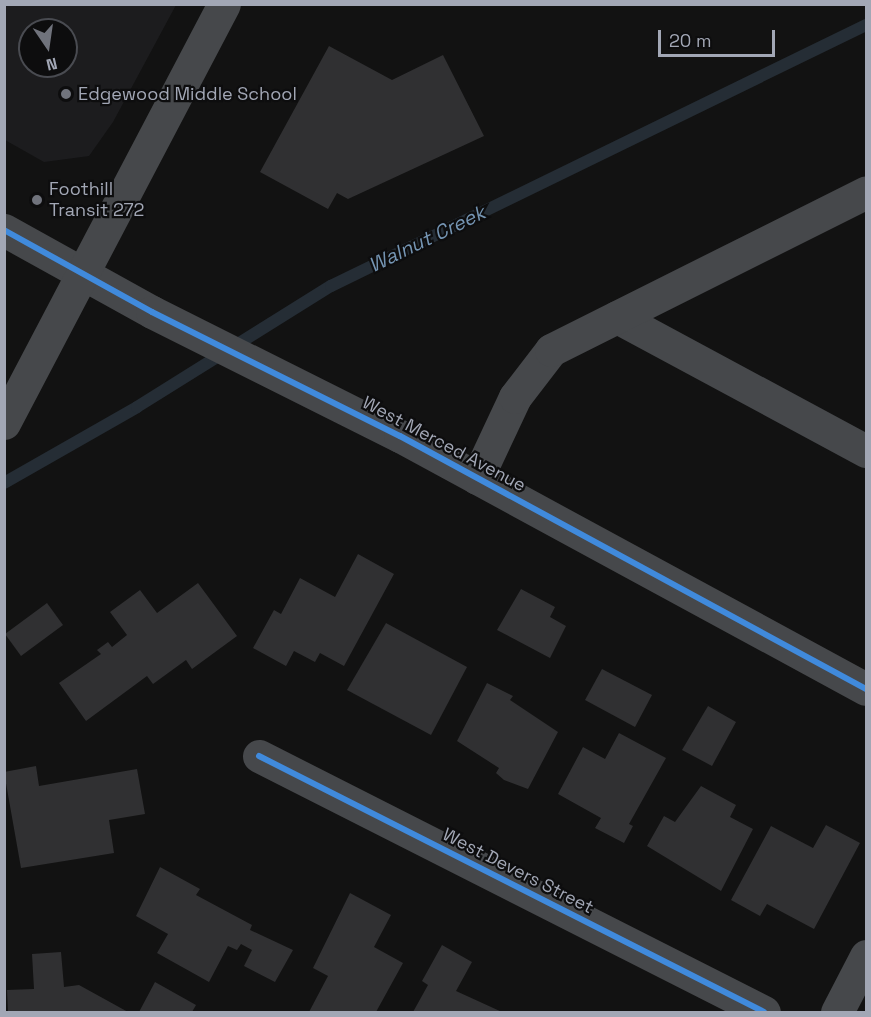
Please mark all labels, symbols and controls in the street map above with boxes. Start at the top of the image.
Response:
north arrow [18,18,78,78]
scale bar [661,18,778,56]
text: 20 m [669,29,712,52]
text: N [44,53,59,76]
place label: Edgewood Middle School [78,83,297,105]
marker: Edgewood Middle School [59,87,73,101]
place label: Foothill Transit 272 [49,179,144,222]
marker: Foothill Transit 272 [30,193,44,207]
water label: Walnut Creek [365,200,489,278]
street label: West Merced Avenue [358,392,530,496]
street label: West Devers Street [439,824,597,918]

